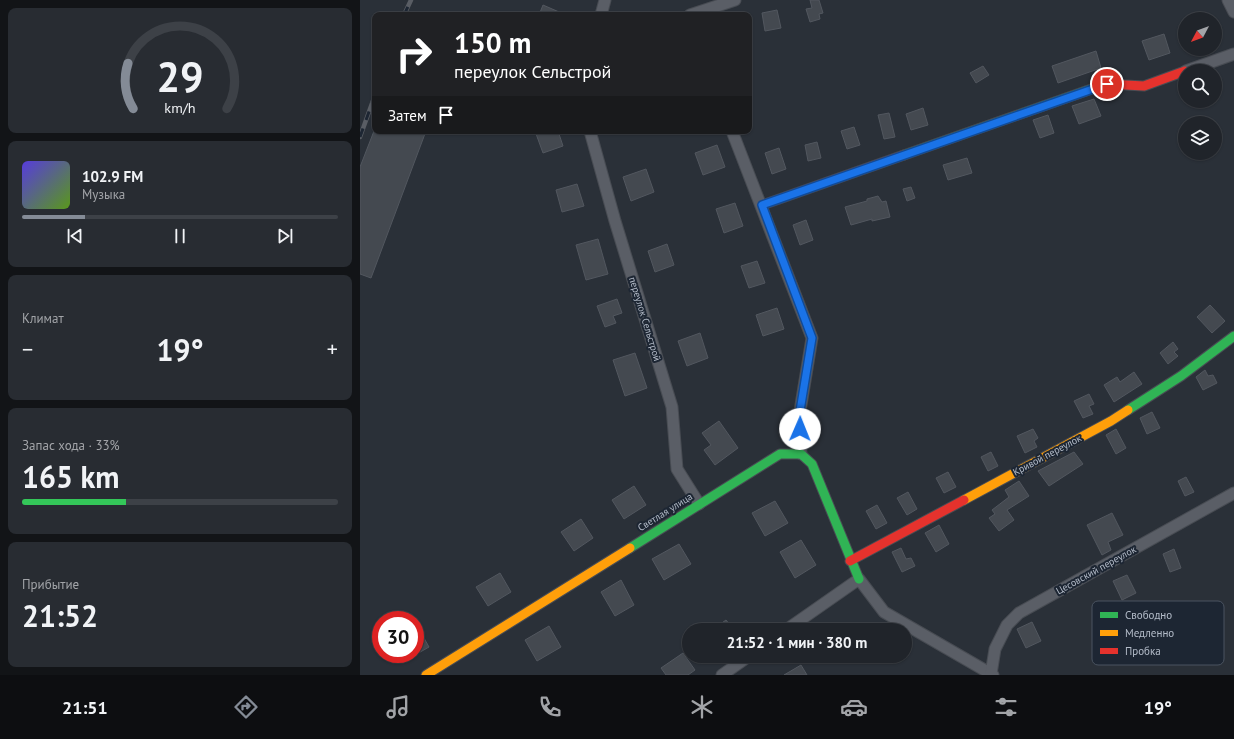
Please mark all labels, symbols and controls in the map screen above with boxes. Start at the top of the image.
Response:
north arrow [1178,12,1222,56]
map controls [1178,12,1222,160]
text: 150 m [454,24,531,61]
icon: right [388,28,440,80]
text: 29 [156,50,204,103]
text: переулок Сельстрой [454,60,611,83]
button: search [1178,64,1222,108]
pin [1090,67,1124,101]
icon: arrive [1096,73,1118,95]
text: km/h [164,97,196,116]
icon: arrive [435,104,457,126]
text: Затем [388,106,427,125]
button: layers [1178,116,1222,160]
text: 102.9 FM [82,167,143,186]
text: Музыка [82,186,125,203]
icon: previous [64,225,86,247]
icon: pause [169,225,191,247]
icon: next [274,225,296,247]
street label: переулок Сельстрой [626,275,664,363]
text: Климат [22,310,64,327]
text: 19° [156,330,204,369]
text: − [22,335,33,363]
text: + [327,335,338,363]
position arrow [779,408,821,450]
street label: Кривой переулок [1010,431,1084,479]
text: Запас хода · 33% [22,437,120,454]
text: 165 km [22,457,120,496]
street label: Светлая улица [635,490,695,534]
street label: Цесовский переулок [1054,542,1139,597]
text: Прибытие [22,576,79,593]
text: 21:52 [22,596,98,635]
legend [1092,601,1224,665]
text: Свободно [1125,608,1172,622]
speed limit sign: 30 [372,611,424,663]
text: Медленно [1125,626,1174,640]
text: 21:52 · 1 мин · 380 m [727,633,867,652]
text: Пробка [1125,644,1161,658]
icon: directions [232,693,260,721]
icon: music [384,693,412,721]
icon: phone [536,693,564,721]
icon: climate [688,693,716,721]
icon: car [840,693,868,721]
icon: filters [992,693,1020,721]
text: 21:51 [62,696,108,719]
text: 19° [1144,696,1172,719]

